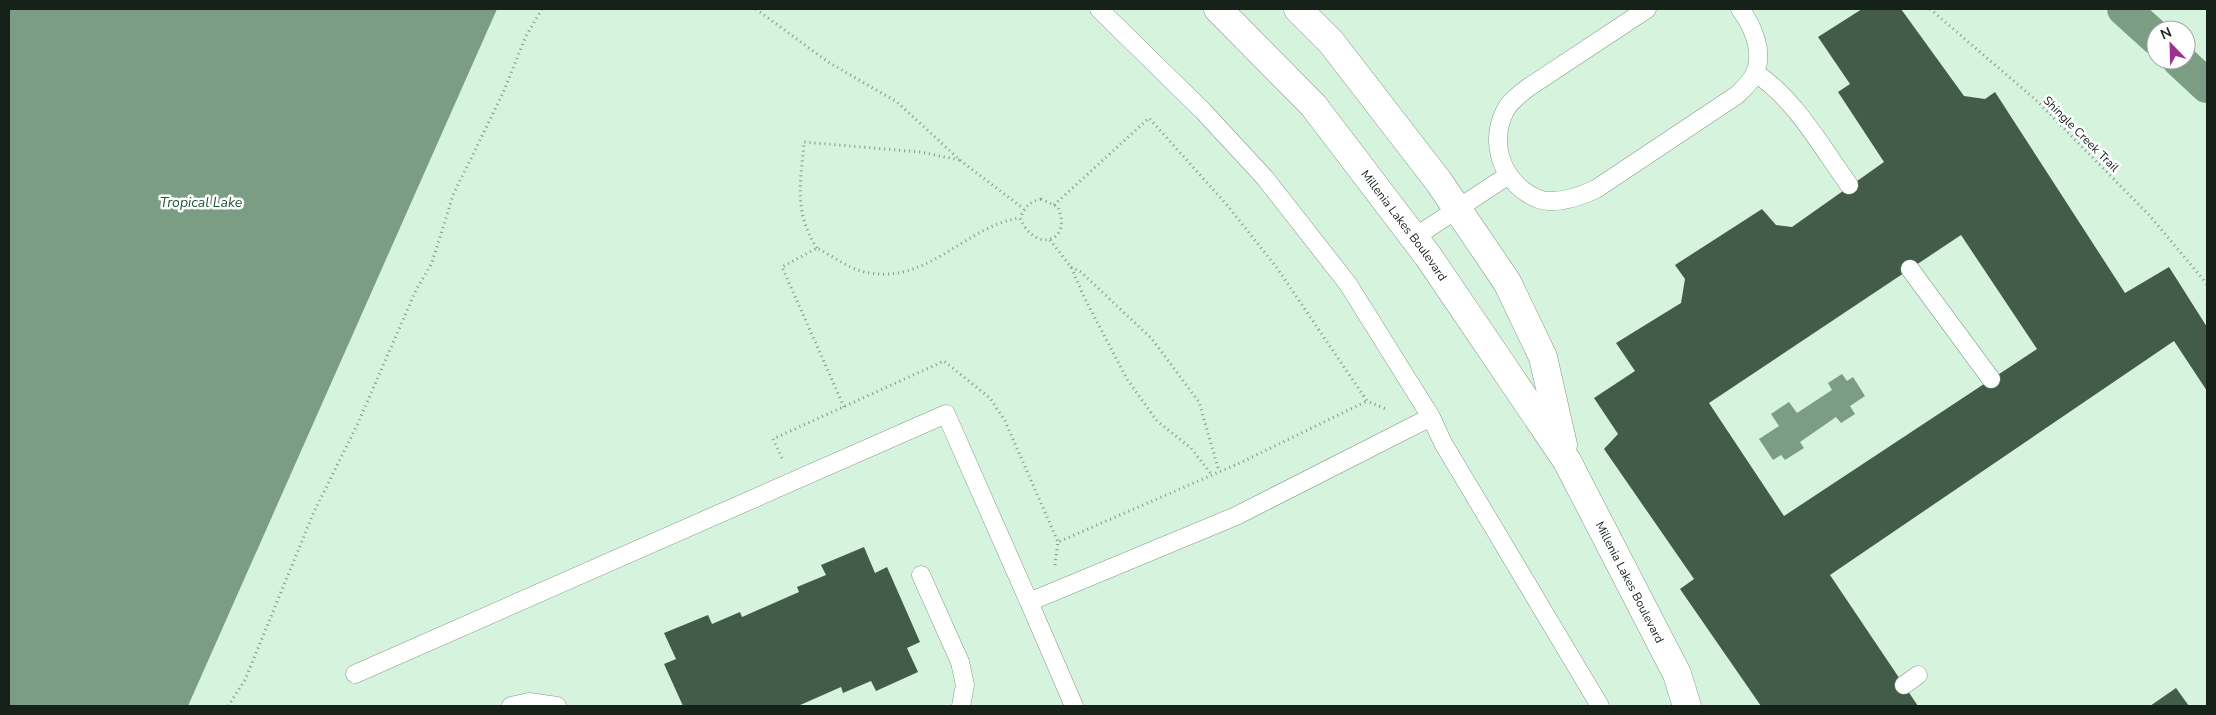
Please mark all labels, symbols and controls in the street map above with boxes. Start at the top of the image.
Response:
north arrow [2146,20,2196,70]
text: N [2158,23,2175,44]
street label: Shingle Creek Trail [2040,93,2123,176]
street label: Millenia Lakes Boulevard [1357,167,1451,284]
water label: Tropical Lake [160,193,243,212]
street label: Millenia Lakes Boulevard [1592,519,1668,646]

